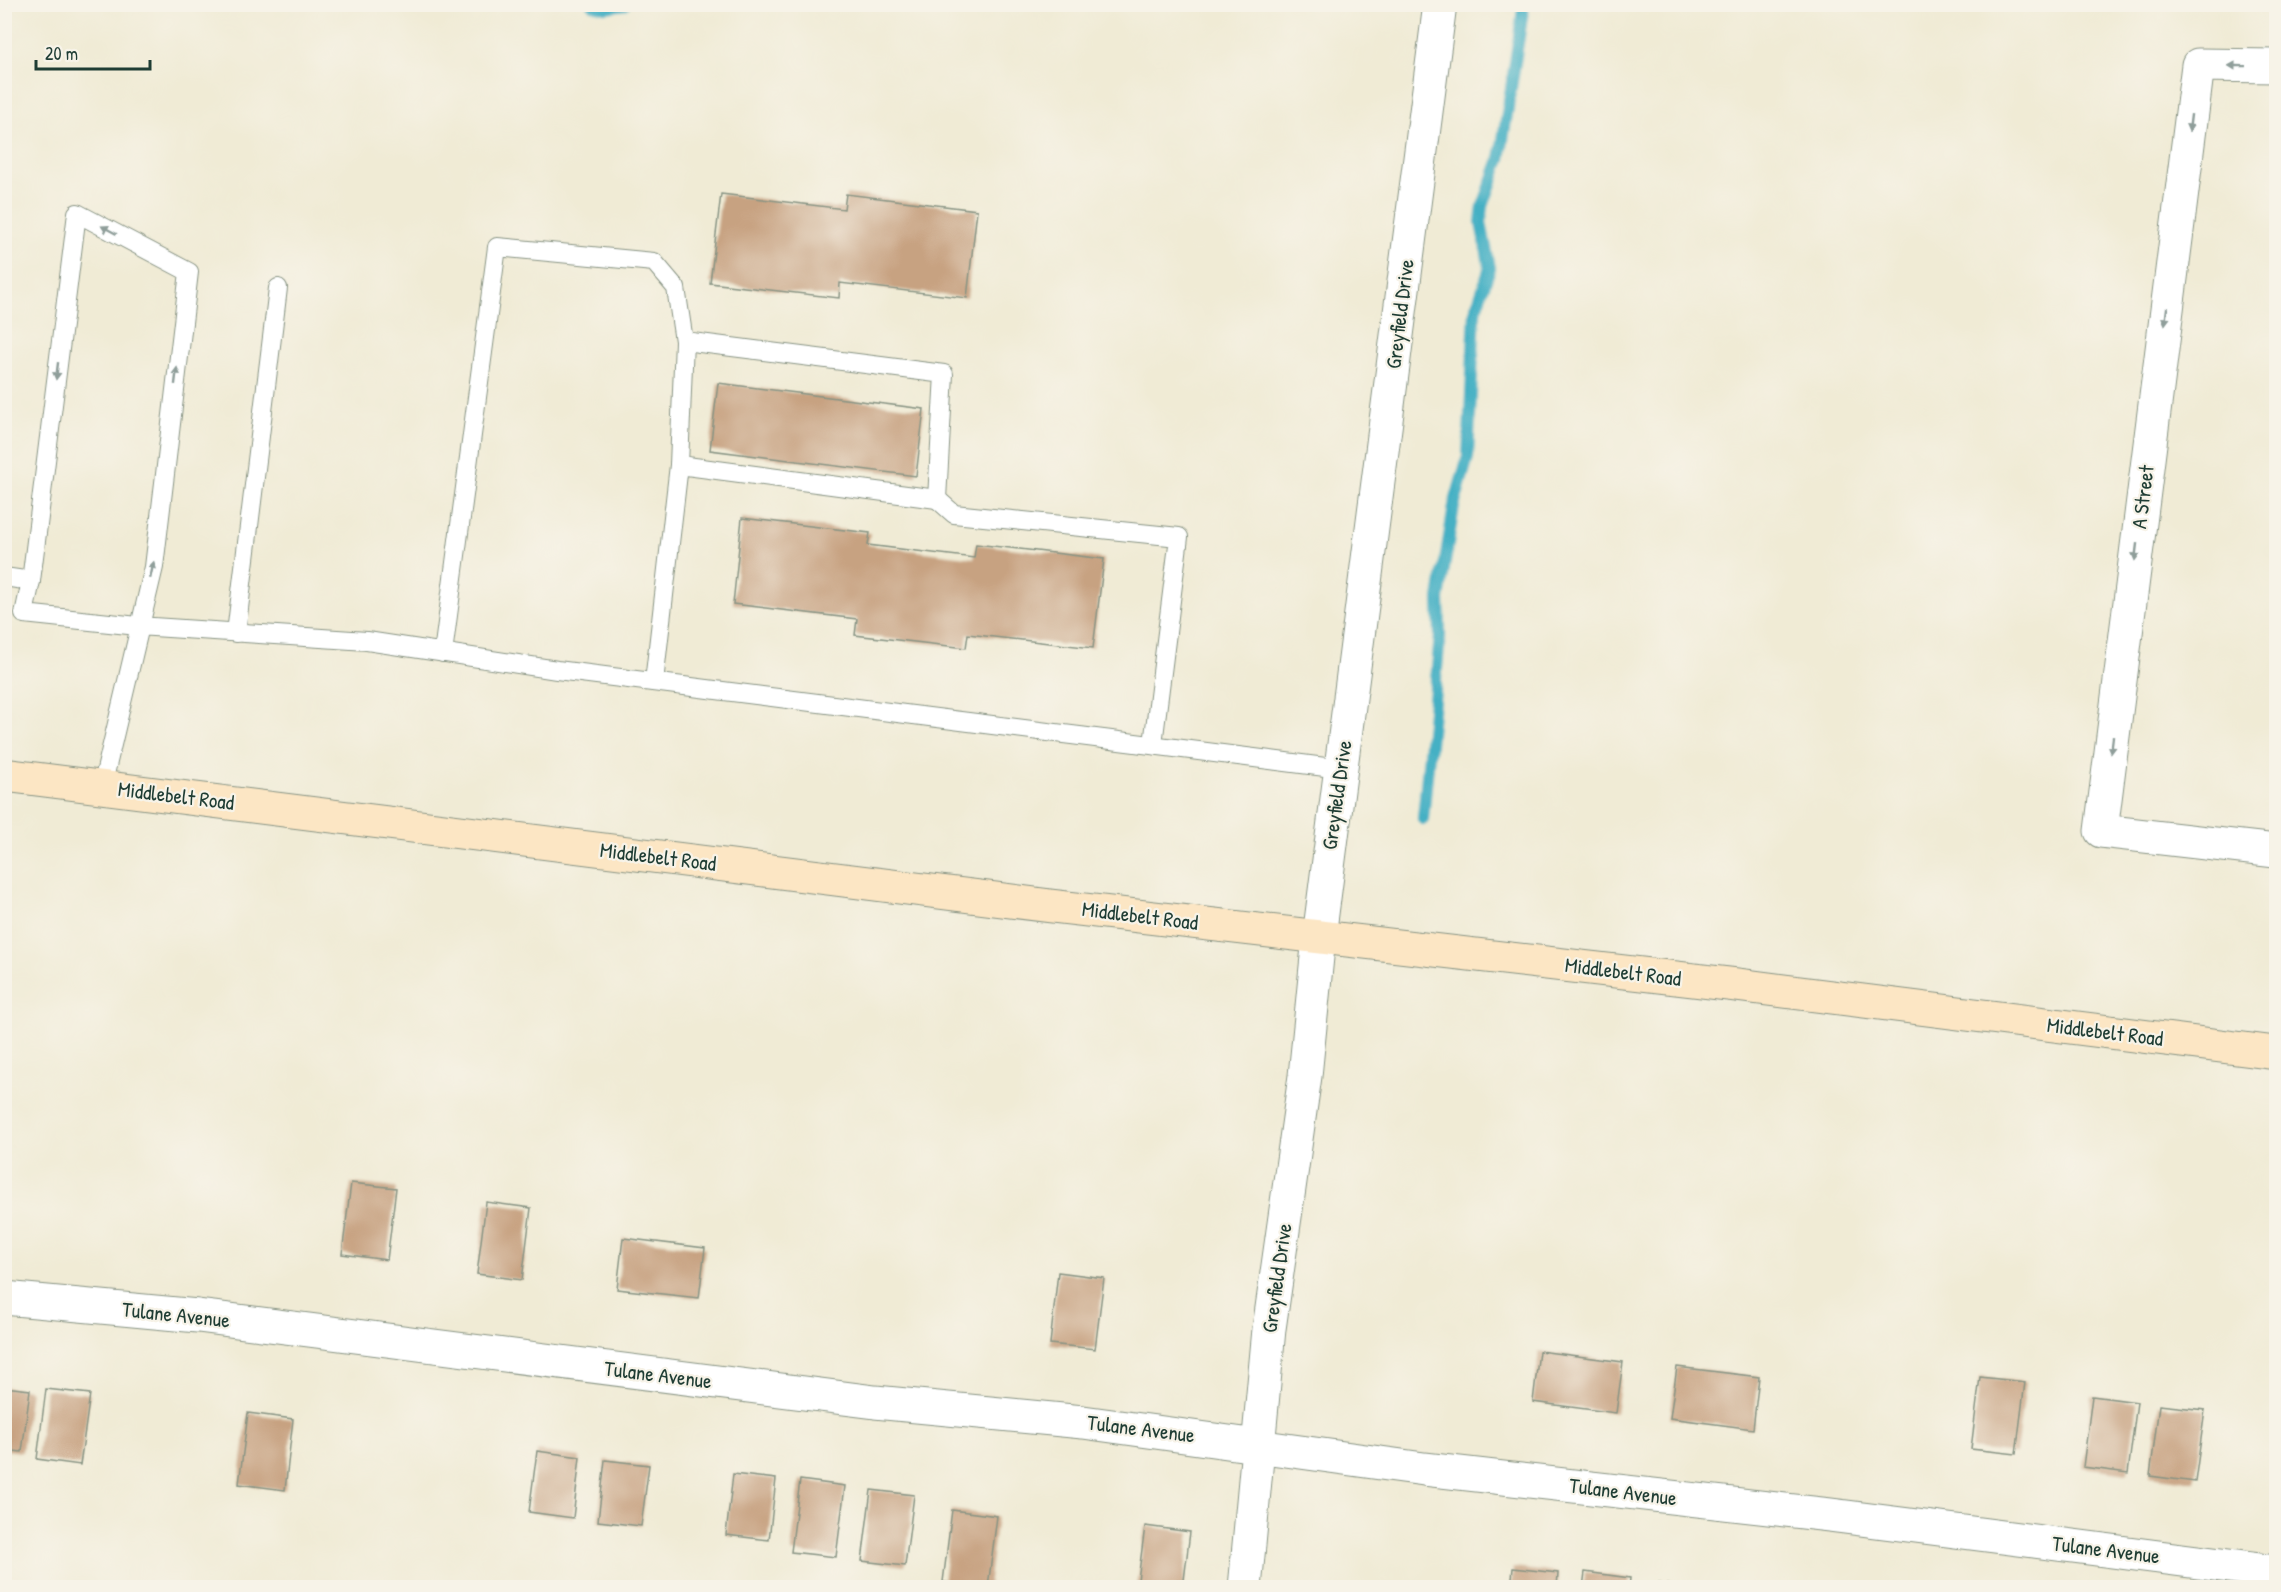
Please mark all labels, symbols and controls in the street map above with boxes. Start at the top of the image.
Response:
scale bar [36,33,150,71]
text: 20 m [45,41,78,66]
one-way arrow [2228,61,2247,70]
one-way arrow [2186,113,2195,132]
one-way arrow [100,225,117,235]
street label: Greyfield Drive [1378,257,1421,370]
one-way arrow [2161,307,2171,326]
one-way arrow [52,362,62,381]
one-way arrow [172,367,181,386]
street label: A Street [2124,463,2161,530]
one-way arrow [2132,542,2141,561]
one-way arrow [148,561,158,579]
one-way arrow [2107,736,2117,755]
street label: Greyfield Drive [1314,738,1359,852]
street label: Middlebelt Road [116,774,236,817]
street label: Middlebelt Road [598,835,718,878]
street label: Middlebelt Road [1080,894,1200,937]
street label: Middlebelt Road [1563,950,1683,993]
street label: Middlebelt Road [2045,1010,2165,1053]
street label: Greyfield Drive [1254,1221,1299,1335]
street label: Tulane Avenue [121,1294,231,1335]
street label: Tulane Avenue [603,1354,713,1395]
street label: Tulane Avenue [1086,1408,1196,1449]
street label: Tulane Avenue [1568,1471,1678,1512]
street label: Tulane Avenue [2051,1529,2161,1570]

